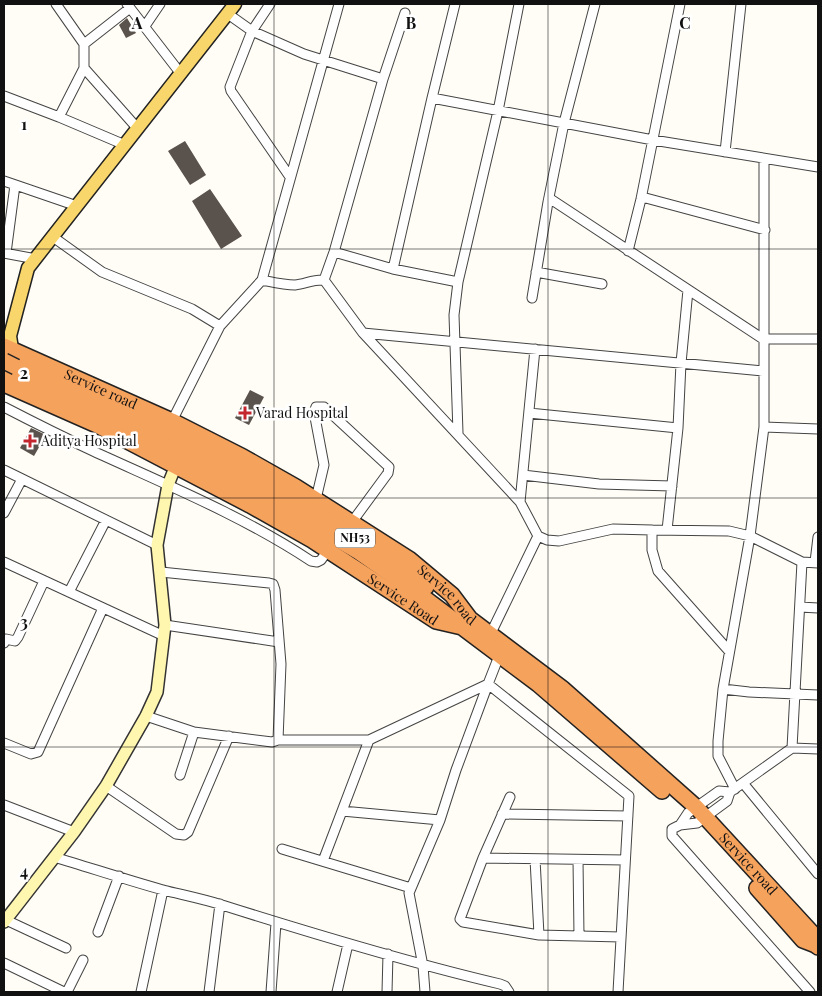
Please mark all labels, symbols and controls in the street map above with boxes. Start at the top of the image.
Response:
text: A [131,12,143,33]
text: B [406,12,417,33]
text: C [679,12,691,33]
text: 1 [21,113,27,134]
text: 2 [20,362,28,383]
street label: Service road [61,364,140,413]
place label: Varad Hospital [255,403,348,422]
marker: Varad Hospital [238,406,252,420]
place label: Aditya Hospital [40,431,137,450]
marker: Aditya Hospital [23,434,37,448]
road number: NH53 [335,528,375,548]
street label: Service road [414,560,480,629]
street label: Service Road [364,569,442,629]
text: 3 [20,611,28,632]
street label: Service road [715,828,782,899]
text: 4 [20,860,28,881]

